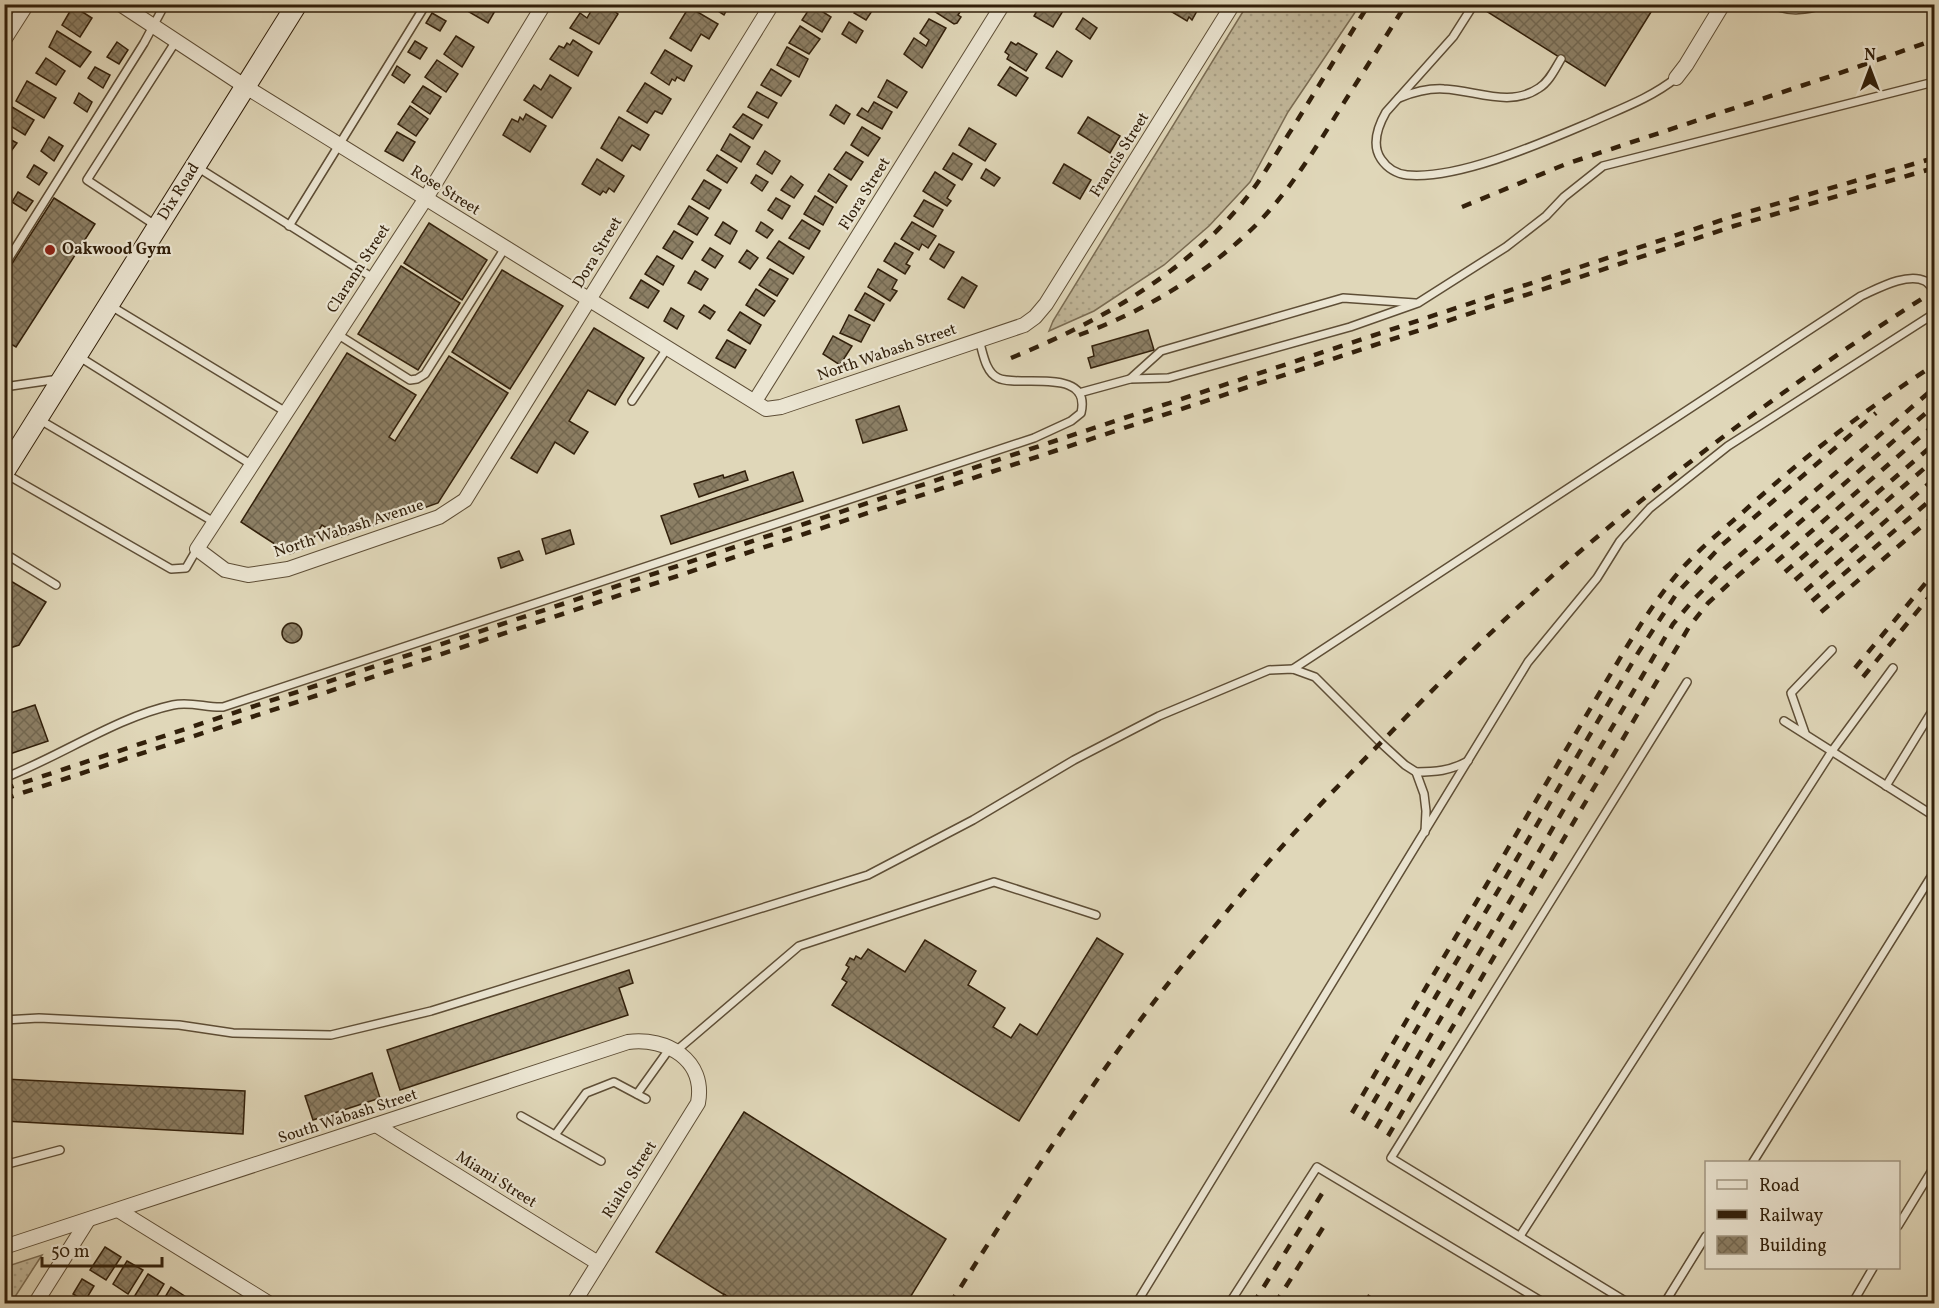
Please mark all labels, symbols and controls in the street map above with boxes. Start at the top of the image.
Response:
north arrow [1840,39,1900,99]
text: N [1864,45,1876,67]
street label: Francis Street [1085,108,1155,202]
street label: Flora Street [834,153,896,235]
street label: Dix Road [153,159,205,225]
street label: Rose Street [406,161,485,221]
street label: Dora Street [568,213,628,293]
street label: Clarann Street [322,220,396,318]
place label: Oakwood Gym [62,239,172,261]
marker: Oakwood Gym [43,243,57,257]
street label: North Wabash Street [814,319,960,387]
street label: North Wabash Avenue [271,494,427,564]
street label: South Wabash Street [275,1084,421,1150]
street label: Rialto Street [597,1137,663,1223]
street label: Miami Street [451,1146,541,1214]
legend [1705,1161,1900,1269]
text: Road [1759,1174,1800,1199]
text: Railway [1759,1204,1823,1229]
scale bar [42,1230,162,1268]
text: Building [1759,1234,1827,1259]
text: 50 m [51,1240,90,1265]

